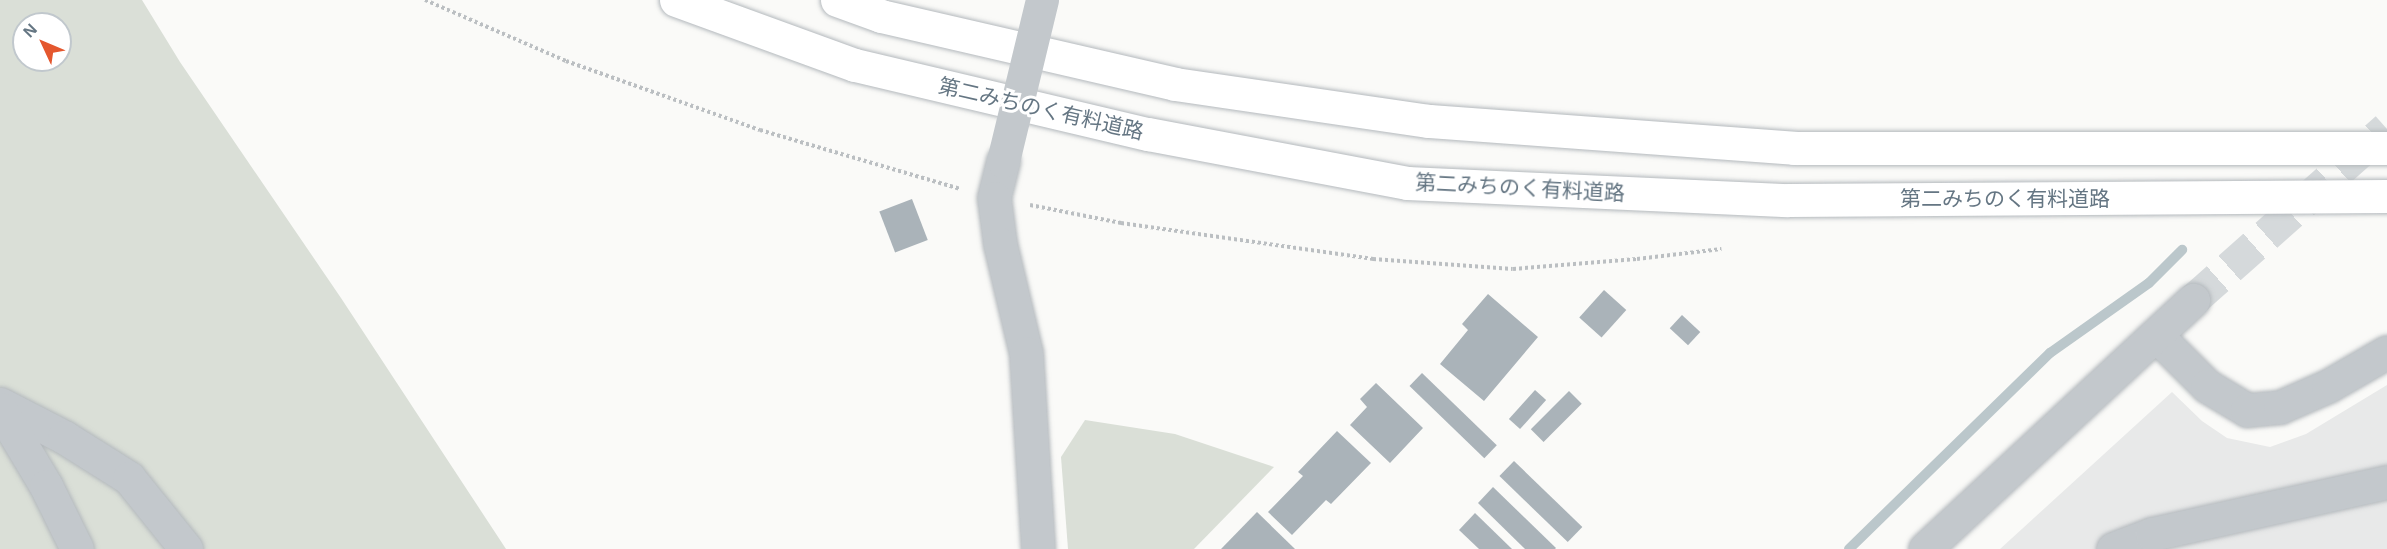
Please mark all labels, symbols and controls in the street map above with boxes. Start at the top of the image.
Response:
north arrow [12,12,72,72]
text: N [20,20,40,41]
street label: 第二みちのく有料道路 [936,73,1146,145]
street label: 第二みちのく有料道路 [1414,170,1626,206]
street label: 第二みちのく有料道路 [1900,186,2110,212]

